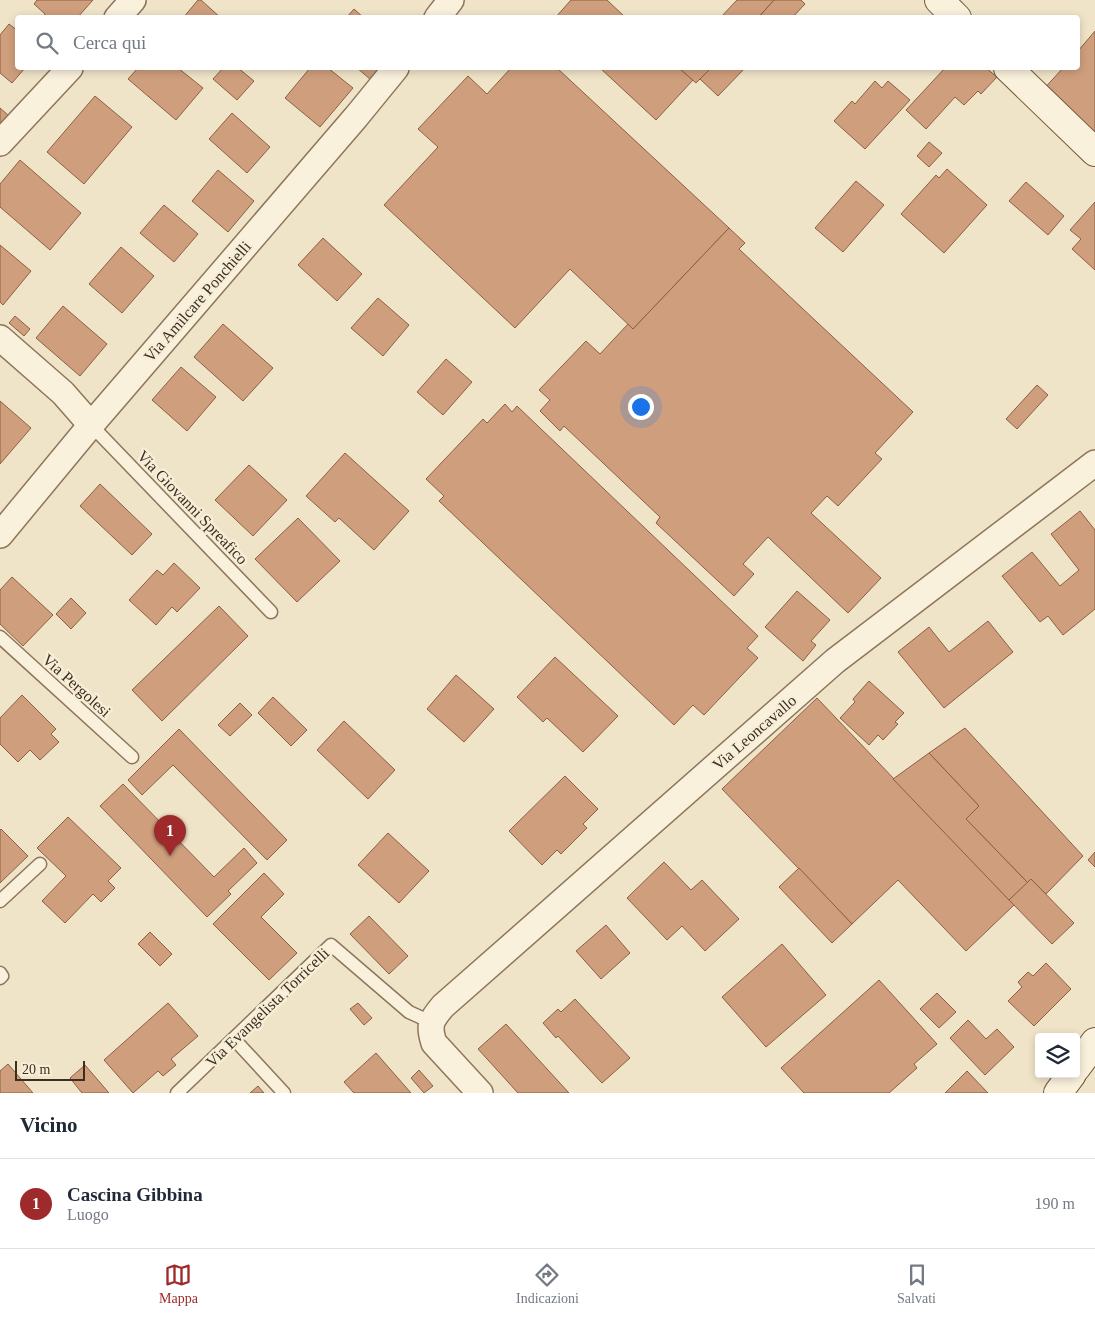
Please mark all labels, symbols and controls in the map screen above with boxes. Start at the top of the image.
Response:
search box [15,15,1080,70]
icon: search [33,29,61,57]
text: Cerca qui [73,32,146,53]
street label: Via Amilcare Ponchielli [141,237,255,365]
your location [628,394,654,420]
street label: Via Giovanni Spreafico [133,447,251,568]
street label: Via Pergolesi [39,650,114,721]
street label: Via Leoncavallo [709,691,800,773]
pin: 1 [154,815,186,856]
street label: Via Evangelista Torricelli [203,944,333,1071]
map controls [1035,1033,1080,1078]
button: layers [1035,1033,1080,1078]
scale bar [15,1058,85,1081]
text: 20 m [22,1062,50,1077]
text: Vicino [20,1113,78,1137]
text: Cascina Gibbina [67,1184,203,1205]
text: 1 [32,1195,40,1212]
text: 190 m [1035,1195,1075,1212]
text: Luogo [67,1206,109,1223]
tab: Mappa [159,1261,198,1307]
tab: Indicazioni [516,1261,579,1307]
tab: Salvati [897,1261,936,1307]

